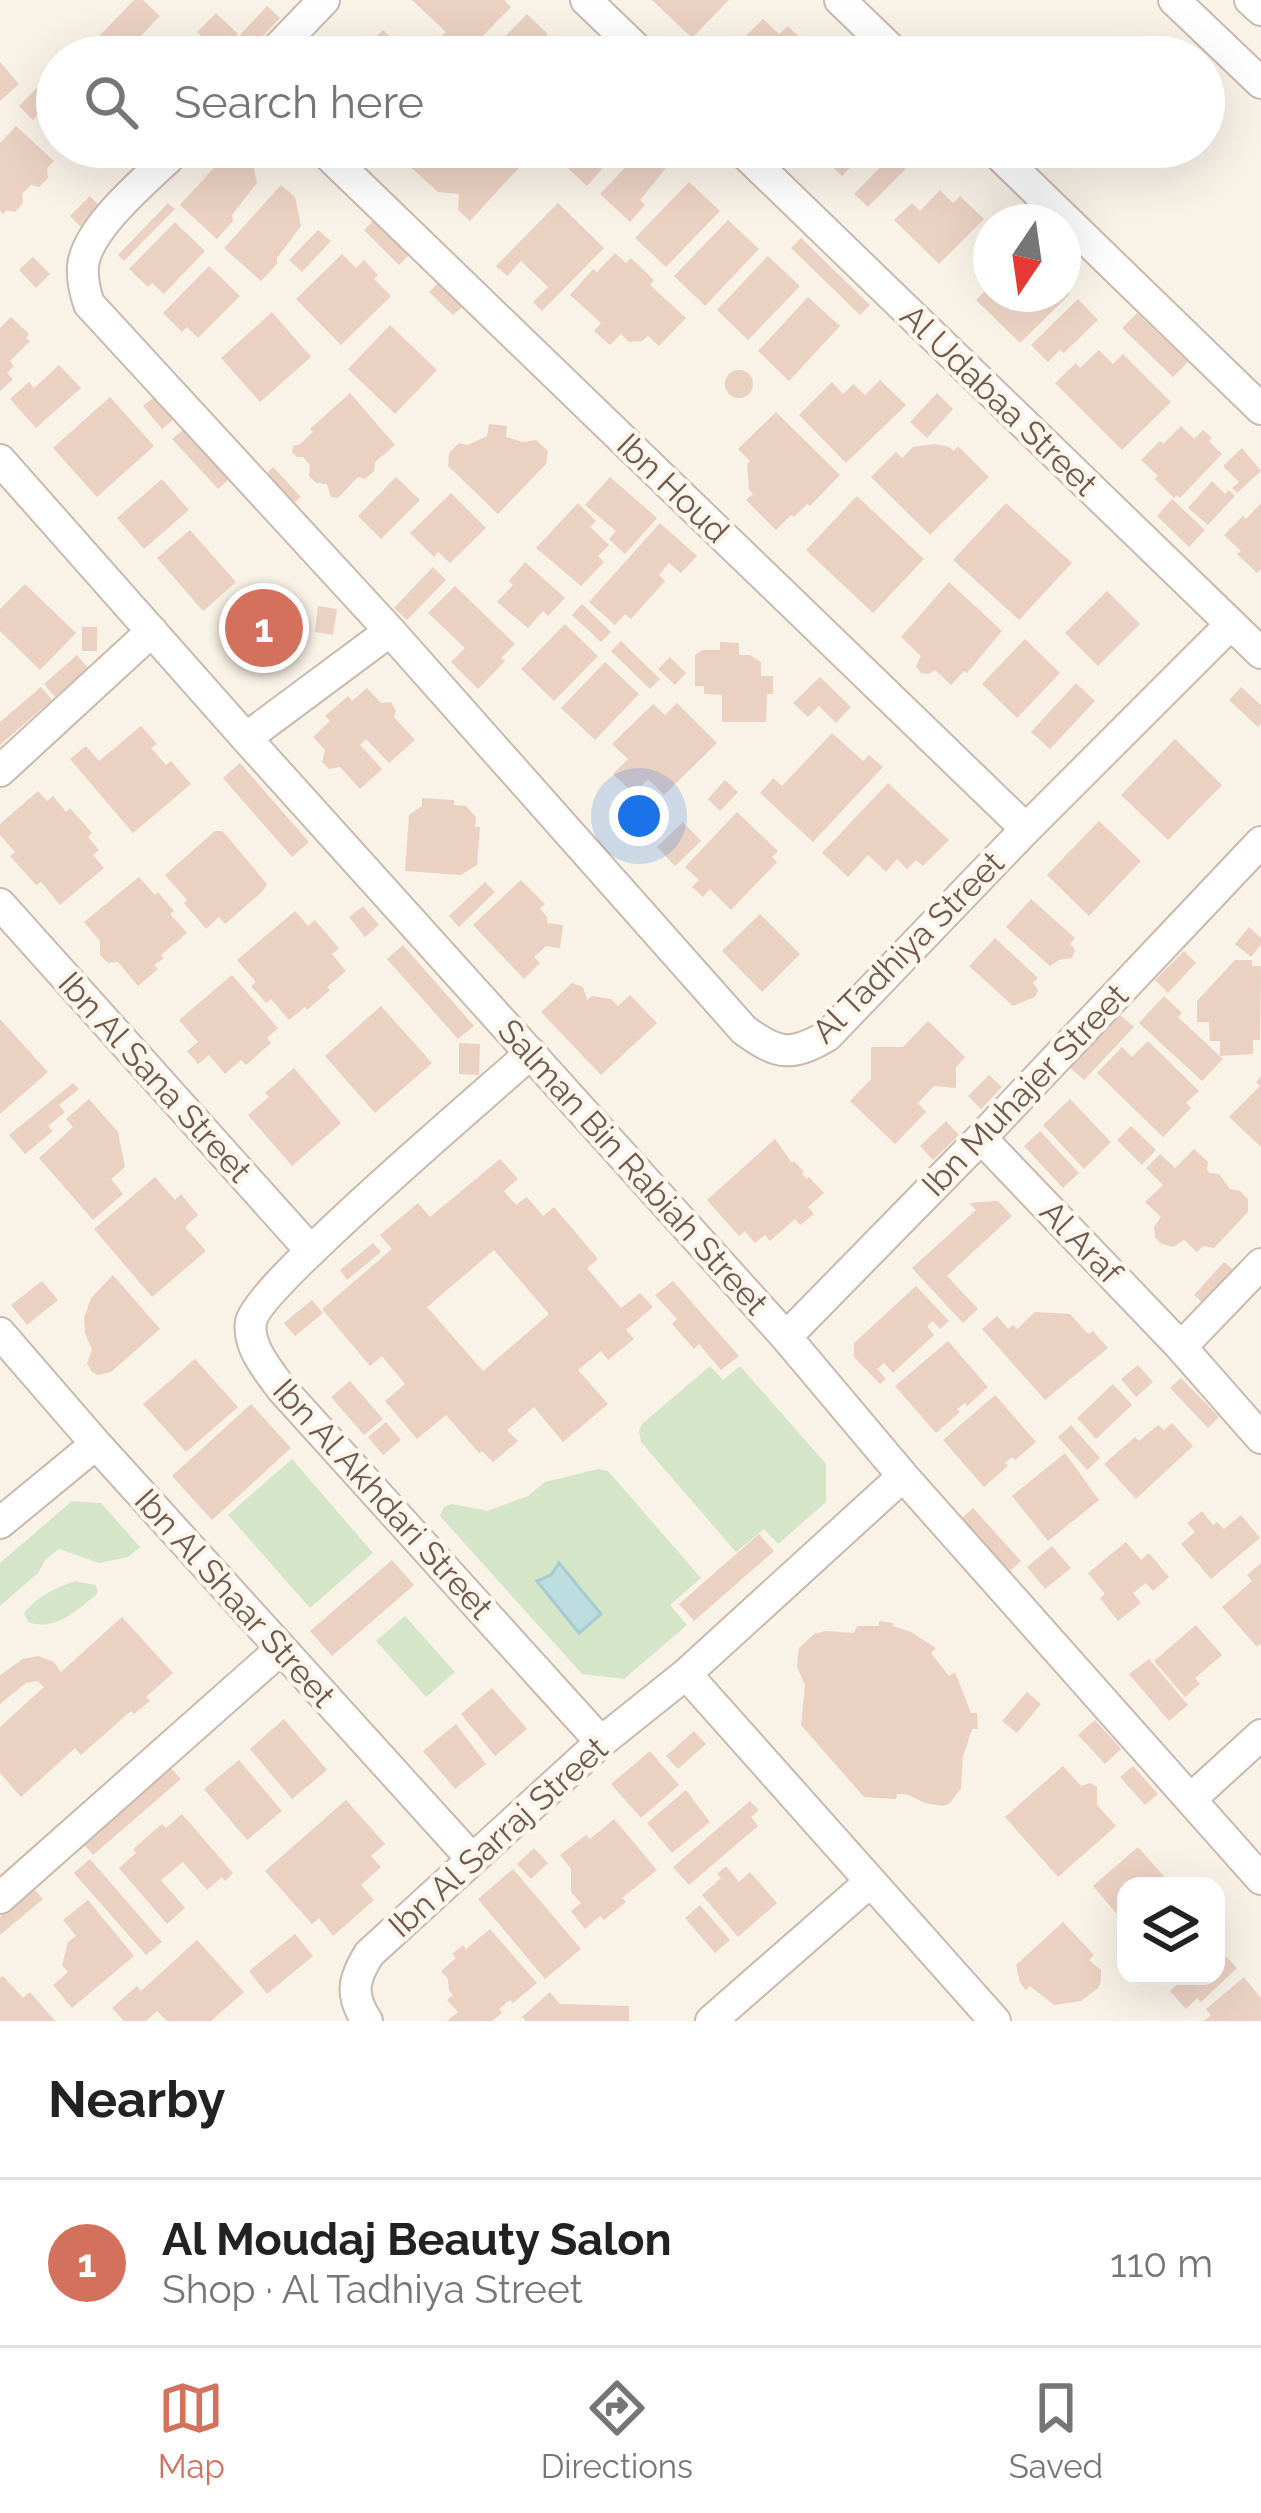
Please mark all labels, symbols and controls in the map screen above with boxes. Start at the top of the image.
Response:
search box [36,36,1225,168]
icon: search [78,69,144,135]
text: Search here [174,76,424,129]
north arrow [973,204,1081,312]
street label: Al Udabaa Street [893,296,1105,504]
street label: Ibn Houd [609,425,737,551]
pin: 1 [225,583,303,673]
your location [609,786,669,846]
street label: Al Tadhiya Street [804,843,1012,1051]
street label: Ibn Al Sana Street [51,964,259,1190]
street label: Ibn Muhajer Street [914,976,1136,1204]
street label: Salman Bin Rabiah Street [490,1011,776,1323]
street label: Al Araf [1032,1192,1131,1292]
street label: Ibn Al Akhdari Street [265,1371,501,1627]
street label: Ibn Al Shaar Street [127,1481,343,1715]
street label: Ibn Al Sarraj Street [381,1729,615,1945]
map controls [1117,1877,1225,1985]
button: layers [1117,1877,1225,1985]
text: Nearby [48,2069,225,2129]
text: Al Moudaj Beauty Salon [162,2213,672,2266]
text: 1 [77,2240,97,2286]
text: 110 m [1110,2240,1213,2286]
text: Shop · Al Tadhiya Street [162,2266,583,2312]
tab: Map [158,2375,225,2486]
tab: Directions [541,2375,693,2486]
tab: Saved [1009,2375,1103,2486]

